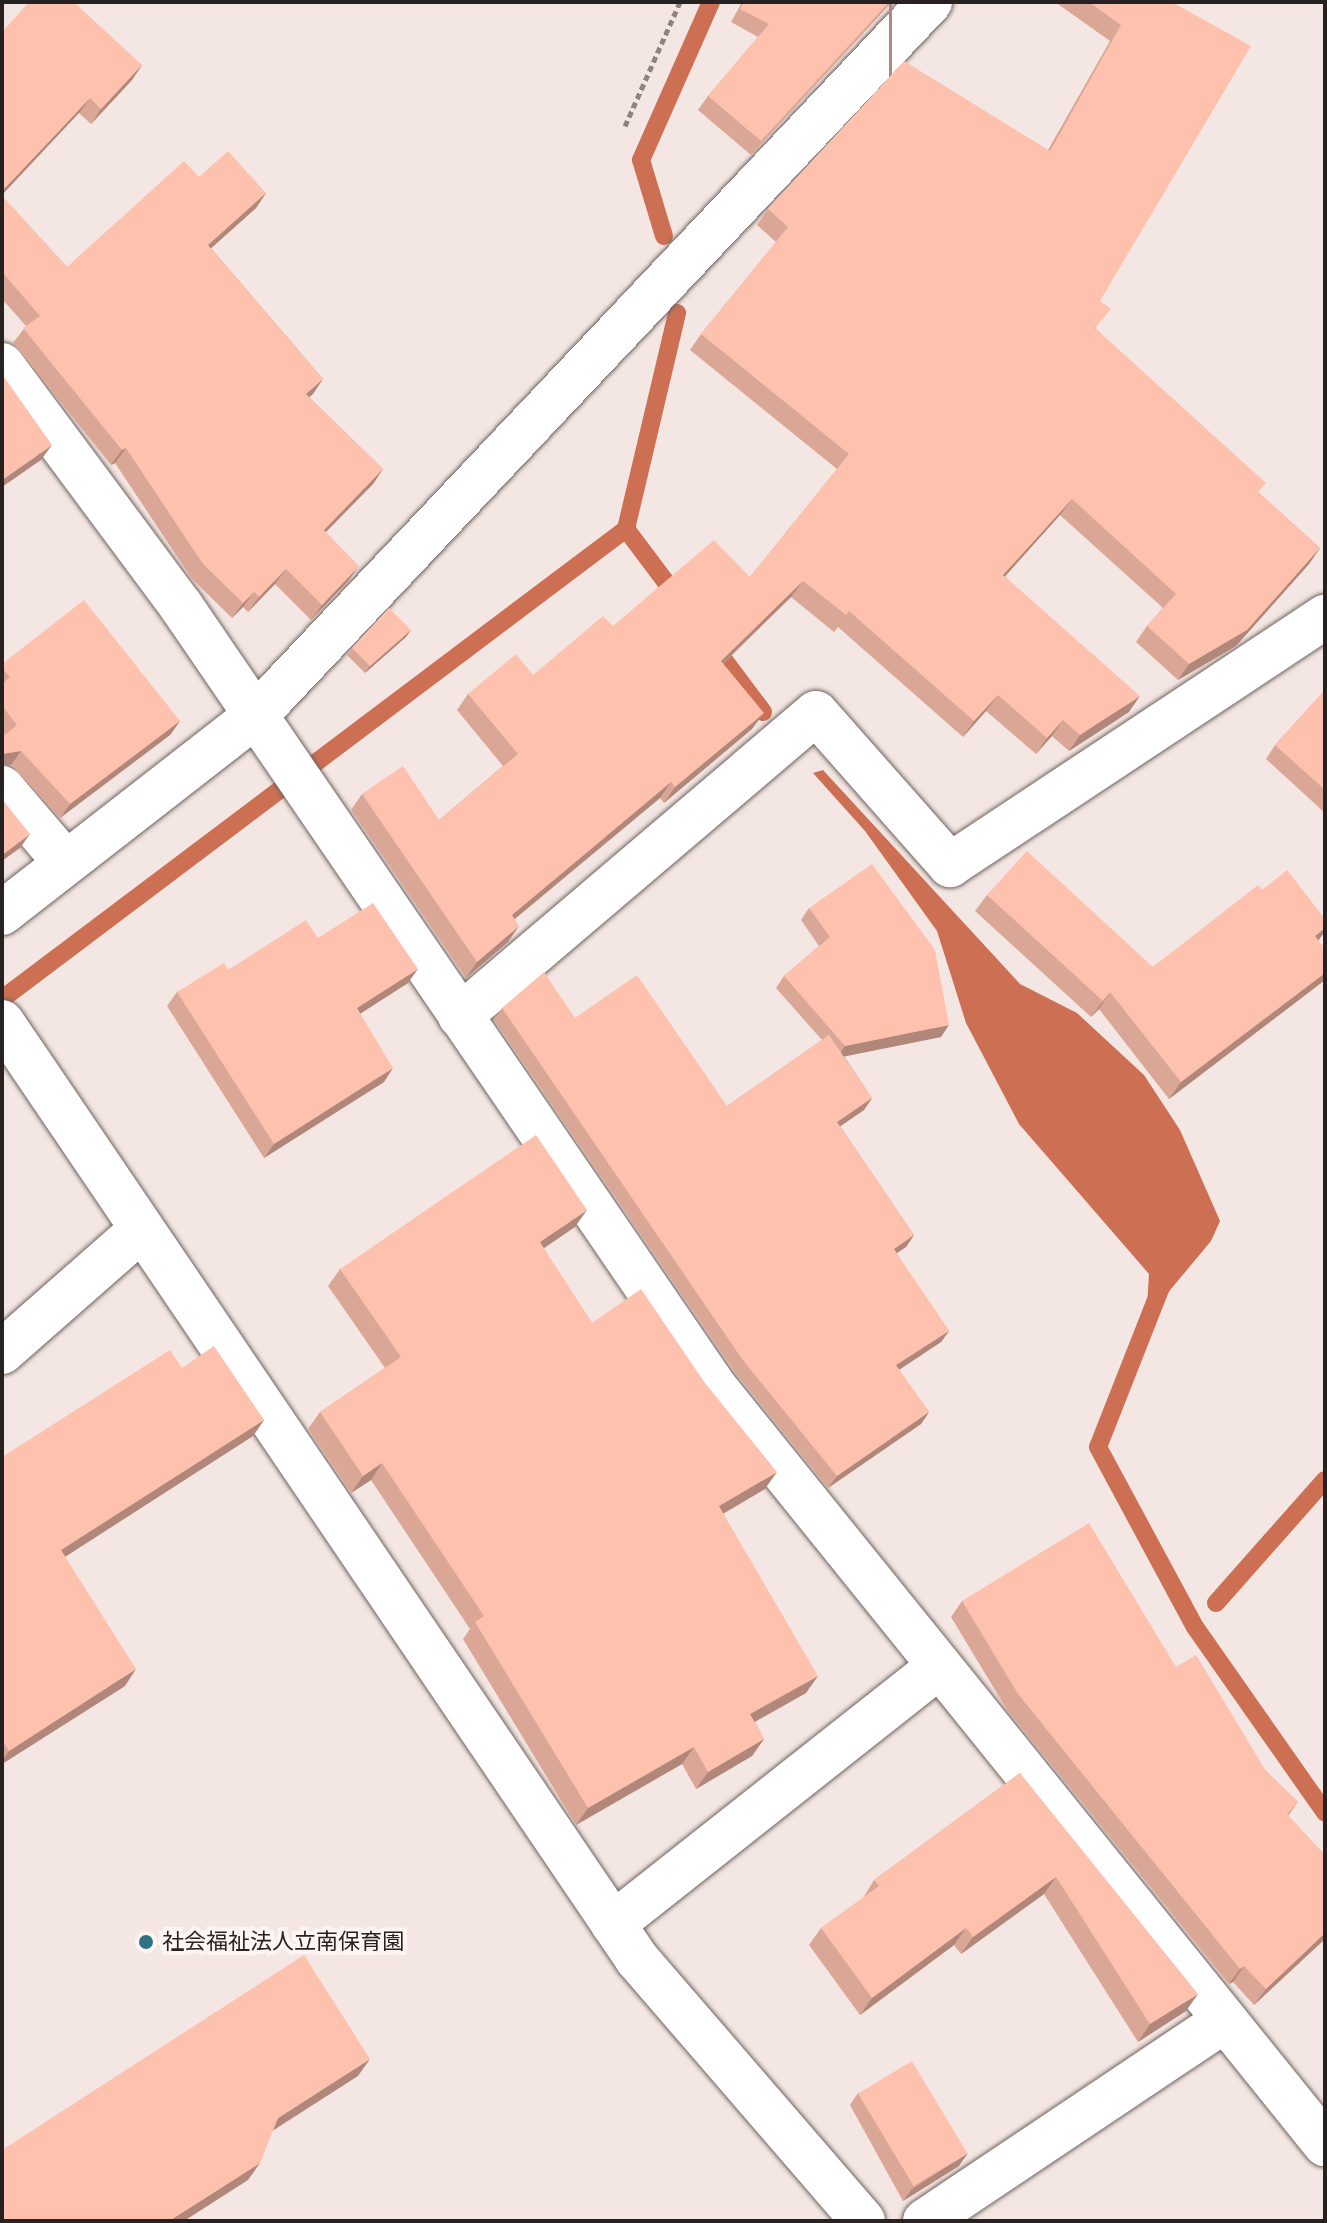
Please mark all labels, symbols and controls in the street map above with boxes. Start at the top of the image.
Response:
place label: 社会福祉法人立南保育園 [162,1929,404,1955]
marker: 社会福祉法人立南保育園 [137,1933,155,1951]

